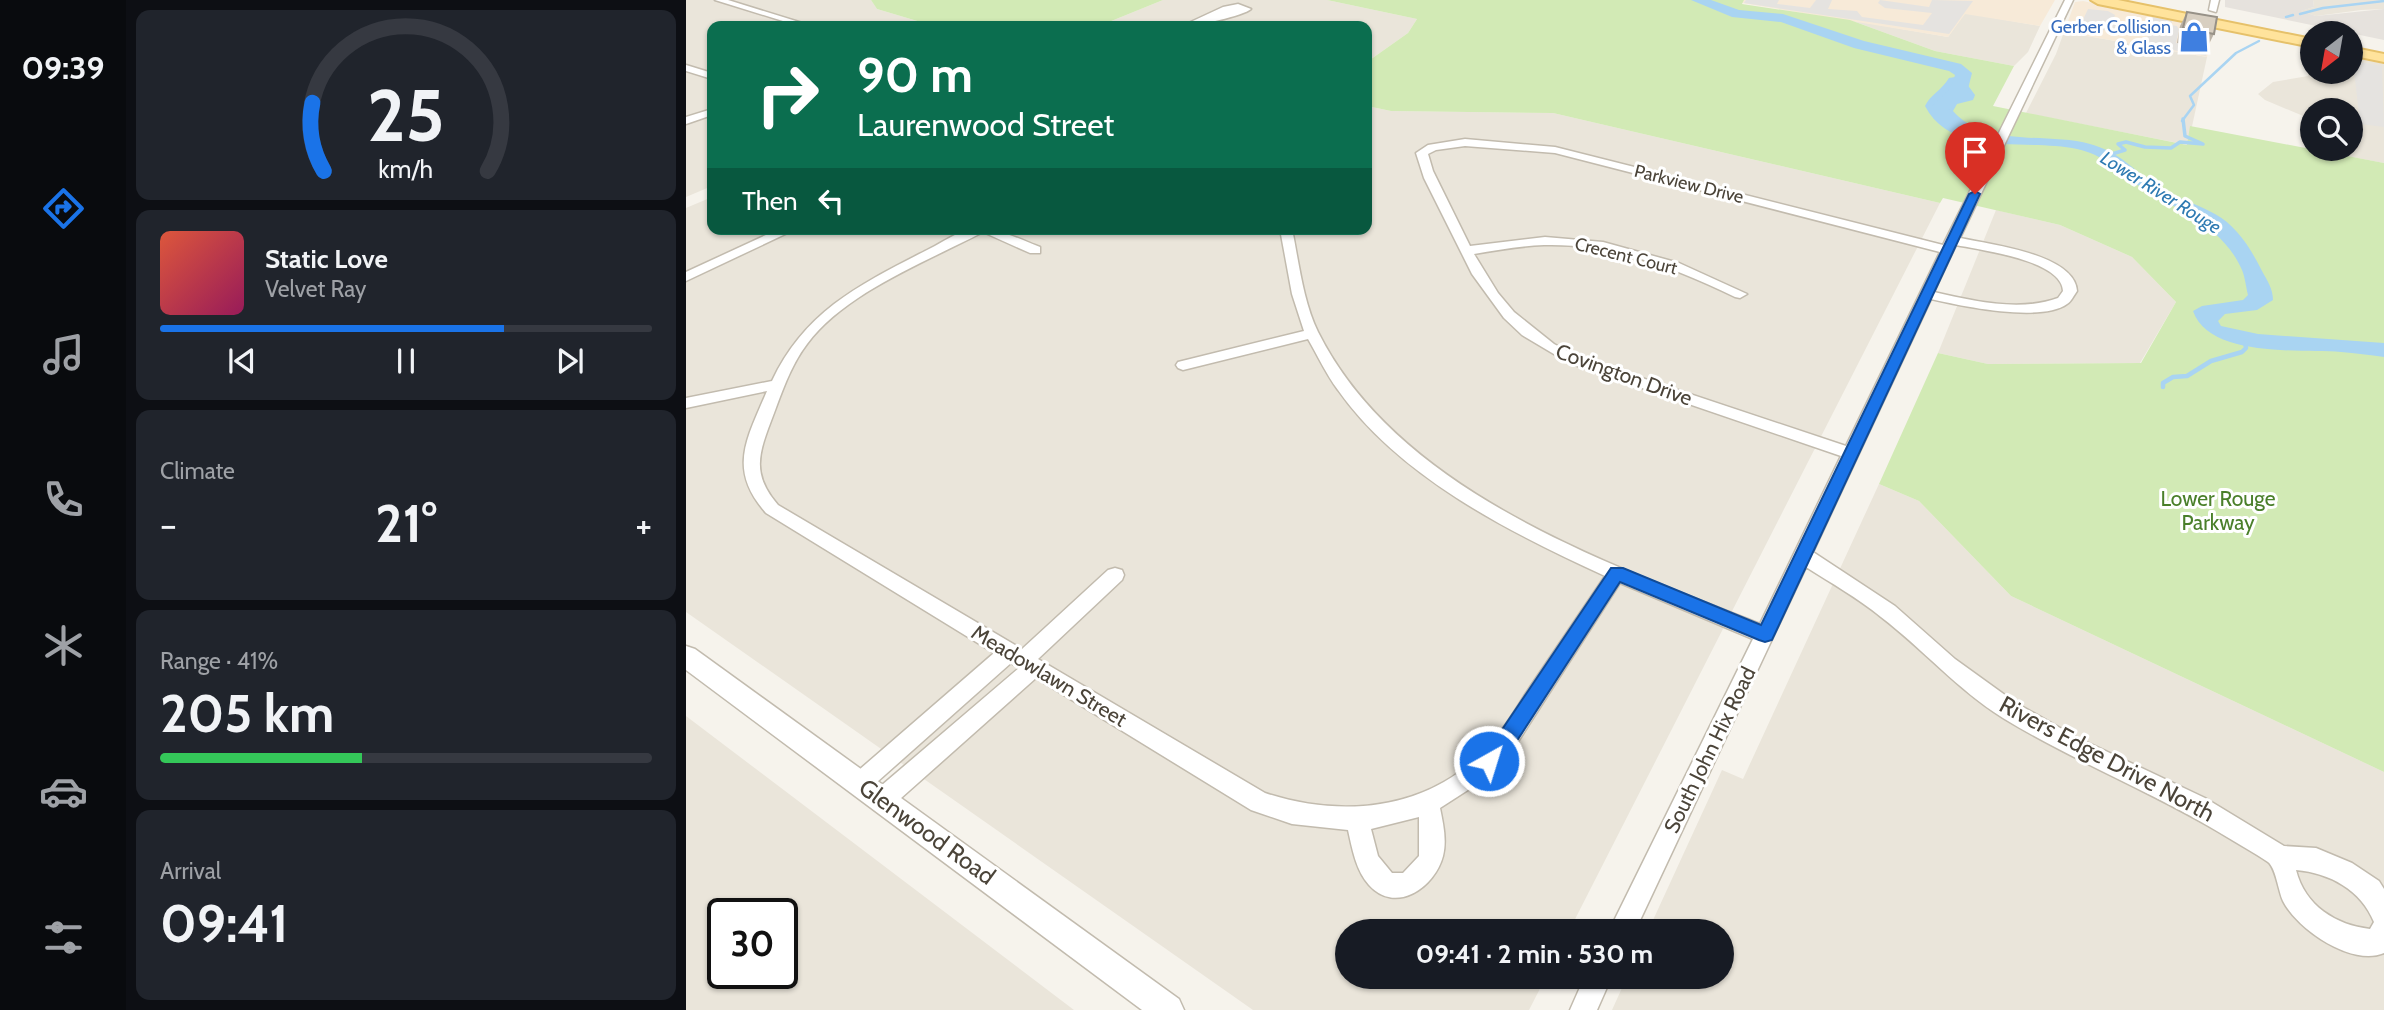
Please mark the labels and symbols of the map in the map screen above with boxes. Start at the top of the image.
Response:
place label: Gerber Collision & Glass [2051,16,2171,59]
shop icon: Gerber Collision & Glass [2177,20,2211,54]
north arrow [2300,21,2362,84]
pin [1945,122,2005,194]
water label: Lower River Rouge [2096,146,2225,239]
street label: Parkview Drive [1632,160,1746,208]
street label: Crecent Court [1572,233,1680,279]
street label: Covington Drive [1553,338,1696,411]
park label: Lower Rouge Parkway [2160,486,2276,535]
street label: Meadowlawn Street [967,619,1131,732]
street label: South John Hix Road [1658,663,1761,837]
street label: Rivers Edge Drive North [1995,689,2220,828]
position arrow [1452,724,1526,798]
street label: Glenwood Road [853,772,1001,891]
speed limit sign: 30 [707,898,798,989]

